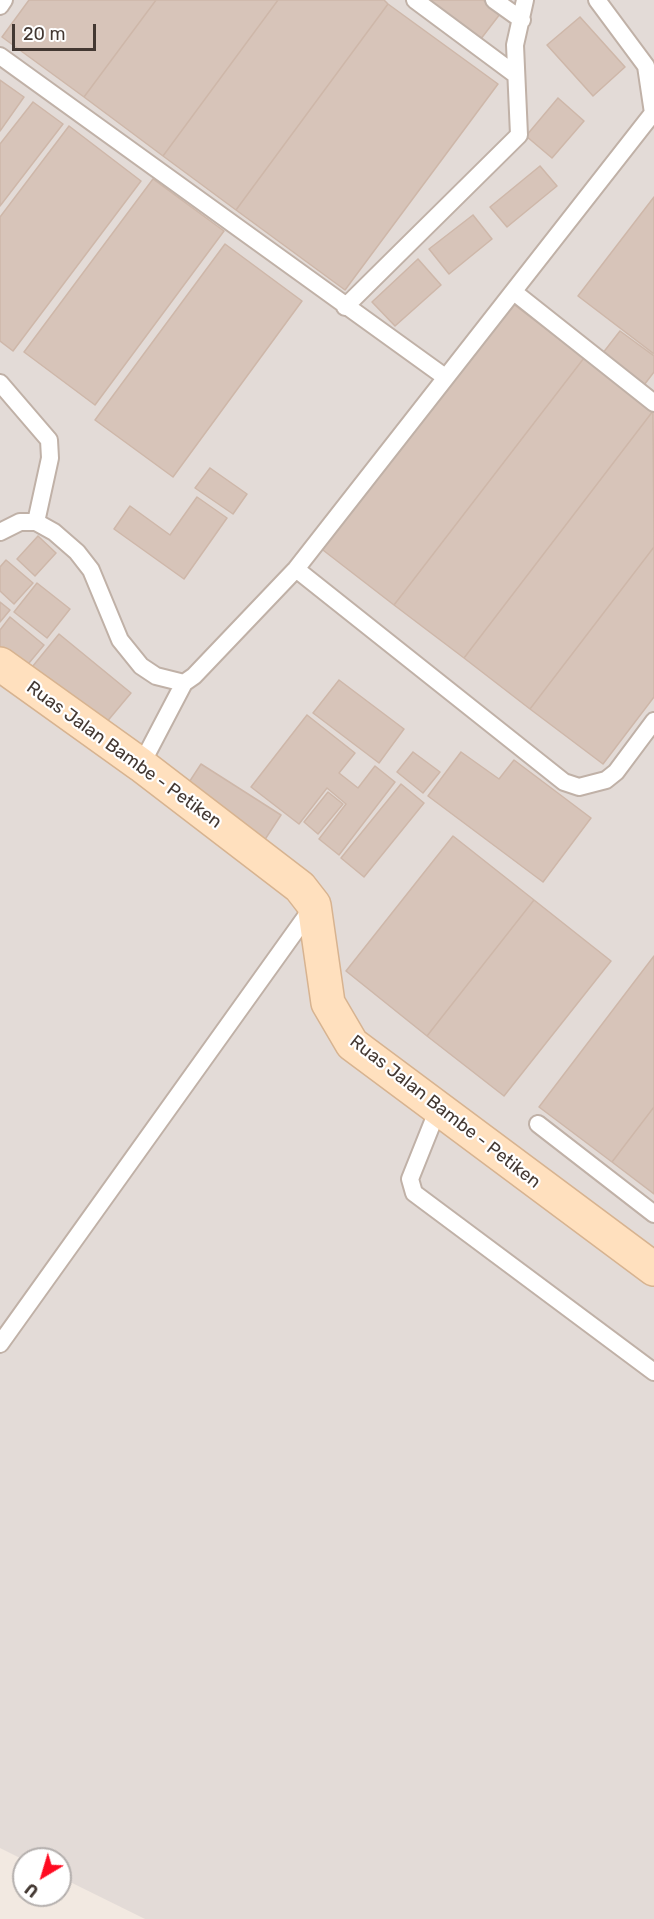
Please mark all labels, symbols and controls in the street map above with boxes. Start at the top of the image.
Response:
scale bar [15,12,99,50]
text: 20 m [23,23,65,45]
street label: Ruas Jalan Bambe - Petiken [22,677,226,833]
street label: Ruas Jalan Bambe - Petiken [345,1031,545,1193]
north arrow [12,1847,72,1907]
text: U [21,1879,42,1901]

